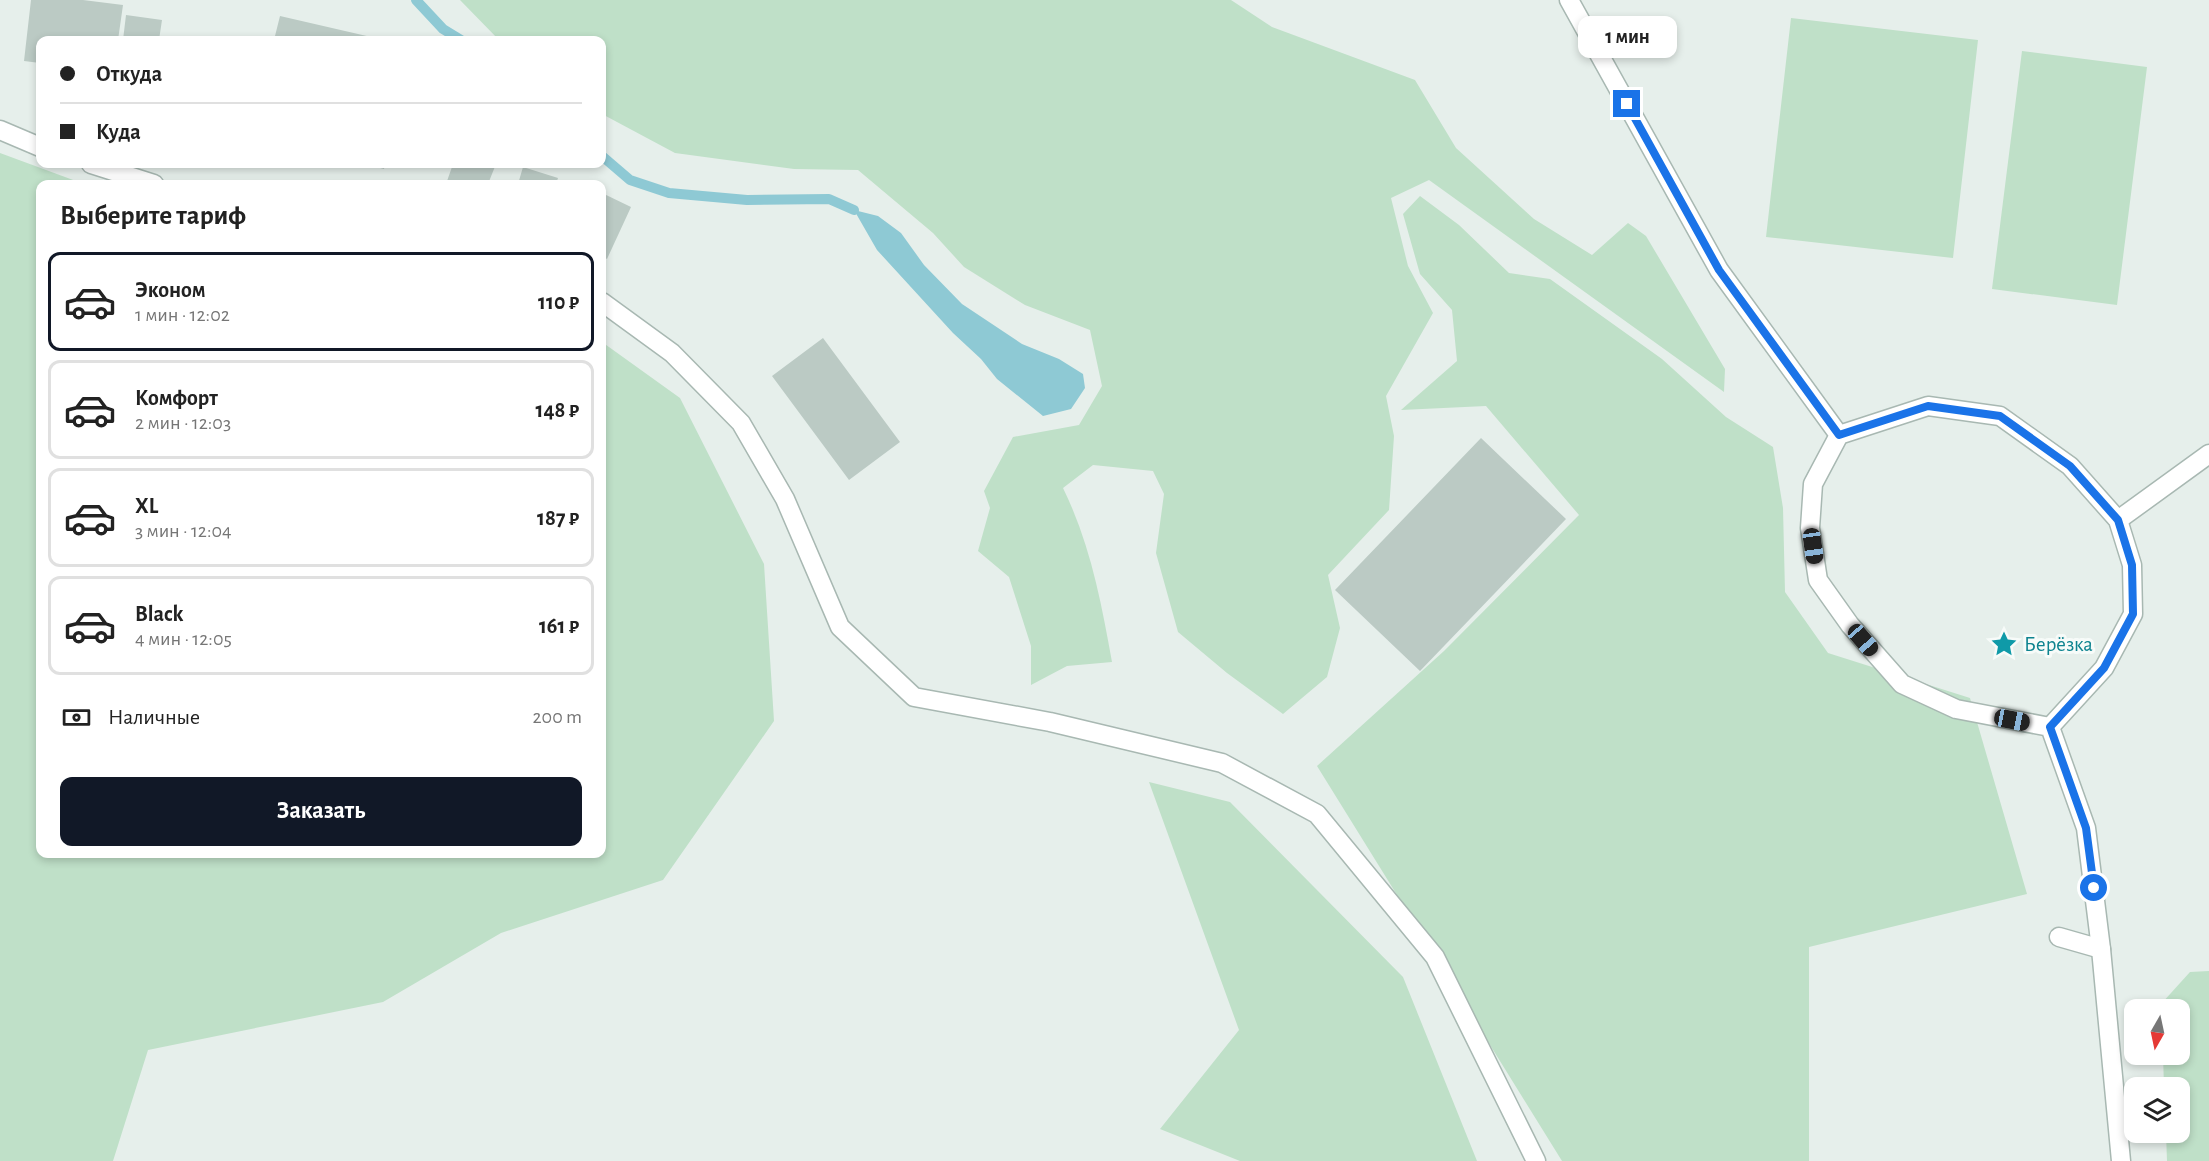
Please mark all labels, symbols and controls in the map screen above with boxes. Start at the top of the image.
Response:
callout: 1 мин [1578,17,1676,59]
text: 1 мин [1605,27,1650,47]
text: Откуда [96,63,162,85]
route end [1613,90,1640,117]
text: Куда [96,121,141,143]
text: Выберите тариф [60,202,246,229]
icon: car [63,275,117,329]
text: Эконом [135,279,206,301]
text: 110 ₽ [538,291,579,313]
text: 1 мин · 12:02 [135,305,230,325]
icon: car [63,383,117,437]
text: Комфорт [135,387,218,409]
text: 148 ₽ [536,399,579,421]
text: 2 мин · 12:03 [135,413,231,433]
icon: car [63,491,117,545]
text: XL [135,495,158,517]
text: 187 ₽ [537,507,579,529]
text: 3 мин · 12:04 [135,521,232,541]
car [1802,527,1824,565]
icon: car [63,599,117,653]
text: Black [135,603,183,625]
text: 161 ₽ [539,615,579,637]
car [1844,621,1882,659]
text: 4 мин · 12:05 [135,629,232,649]
place icon: Берёзка [1989,629,2019,659]
place label: Берёзка [2024,634,2093,655]
icon: cash [60,701,93,734]
text: Наличные [108,706,200,728]
text: 200 m [532,707,582,727]
car [1993,708,2031,732]
button: Заказать [60,777,582,846]
route start [2080,874,2107,901]
north arrow [2124,999,2190,1065]
map controls [2124,999,2190,1143]
button: layers [2124,1077,2190,1143]

